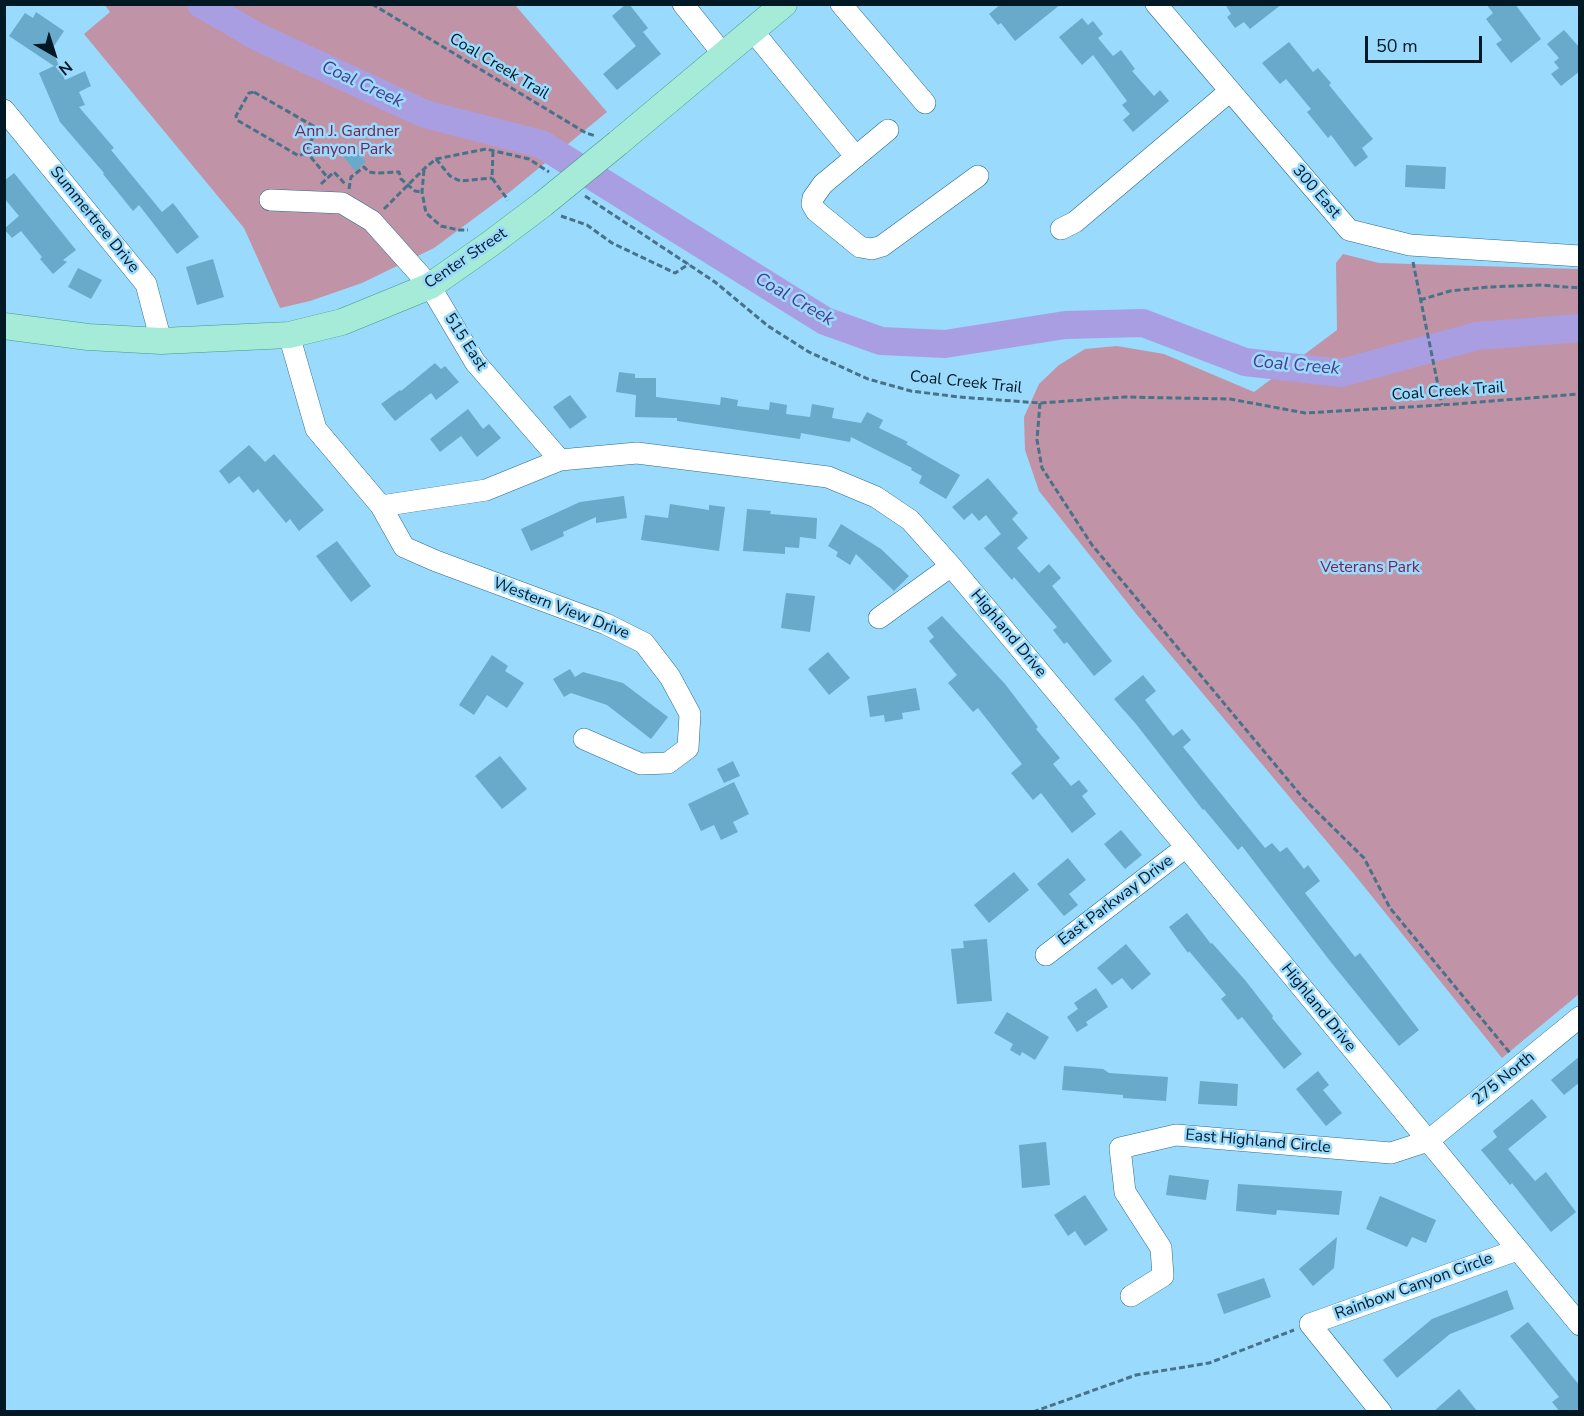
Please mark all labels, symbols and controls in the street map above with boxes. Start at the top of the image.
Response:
north arrow [24,24,84,84]
scale bar [1368,24,1485,62]
street label: Coal Creek Trail [446,30,552,104]
text: 50 m [1376,34,1418,58]
text: N [54,56,77,80]
water label: Coal Creek [318,57,406,113]
park label: Ann J. Gardner Canyon Park [294,122,400,160]
street label: 300 East [1288,162,1344,222]
street label: Summertree Drive [45,163,143,277]
street label: Center Street [421,224,511,294]
water label: Coal Creek [751,269,837,331]
street label: 515 East [440,310,490,374]
water label: Coal Creek [1251,351,1341,381]
street label: Coal Creek Trail [909,368,1023,398]
street label: Coal Creek Trail [1391,378,1505,406]
park label: Veterans Park [1320,558,1420,578]
street label: Western View Drive [490,574,632,644]
street label: Highland Drive [966,586,1050,682]
street label: East Parkway Drive [1055,852,1177,950]
street label: Highland Drive [1277,960,1359,1056]
street label: 275 North [1469,1048,1539,1110]
street label: East Highland Circle [1185,1126,1331,1158]
street label: Rainbow Canyon Circle [1332,1250,1496,1324]

